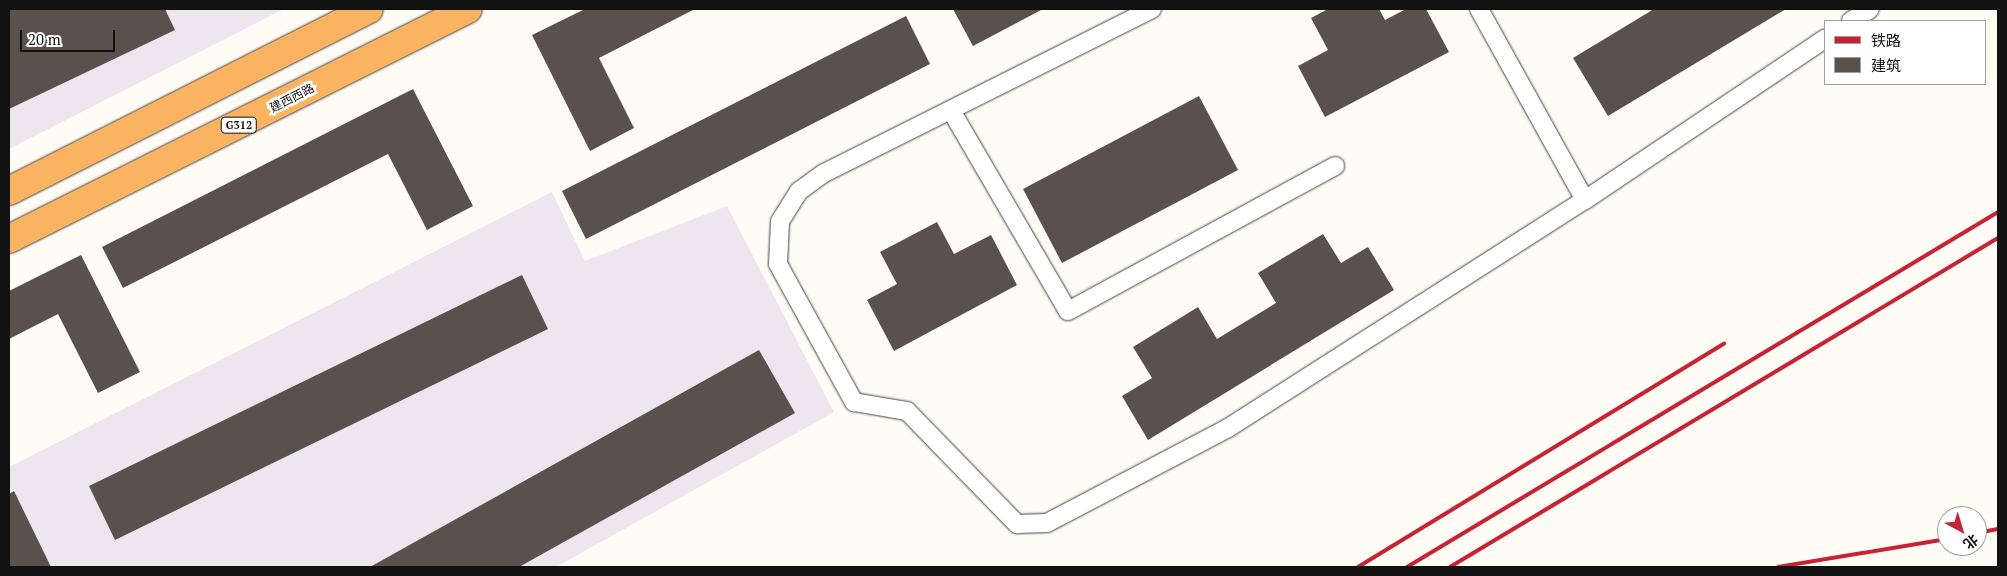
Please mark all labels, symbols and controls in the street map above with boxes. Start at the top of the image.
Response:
scale bar [22,20,118,52]
legend [1824,20,1987,85]
text: 20 m [28,29,61,49]
text: 铁路 [1871,30,1901,50]
text: 建筑 [1871,55,1901,75]
street label: 建西西路 [267,81,317,115]
road number: G312 [220,116,258,134]
north arrow [1937,506,1987,556]
text: 北 [1960,530,1983,554]

